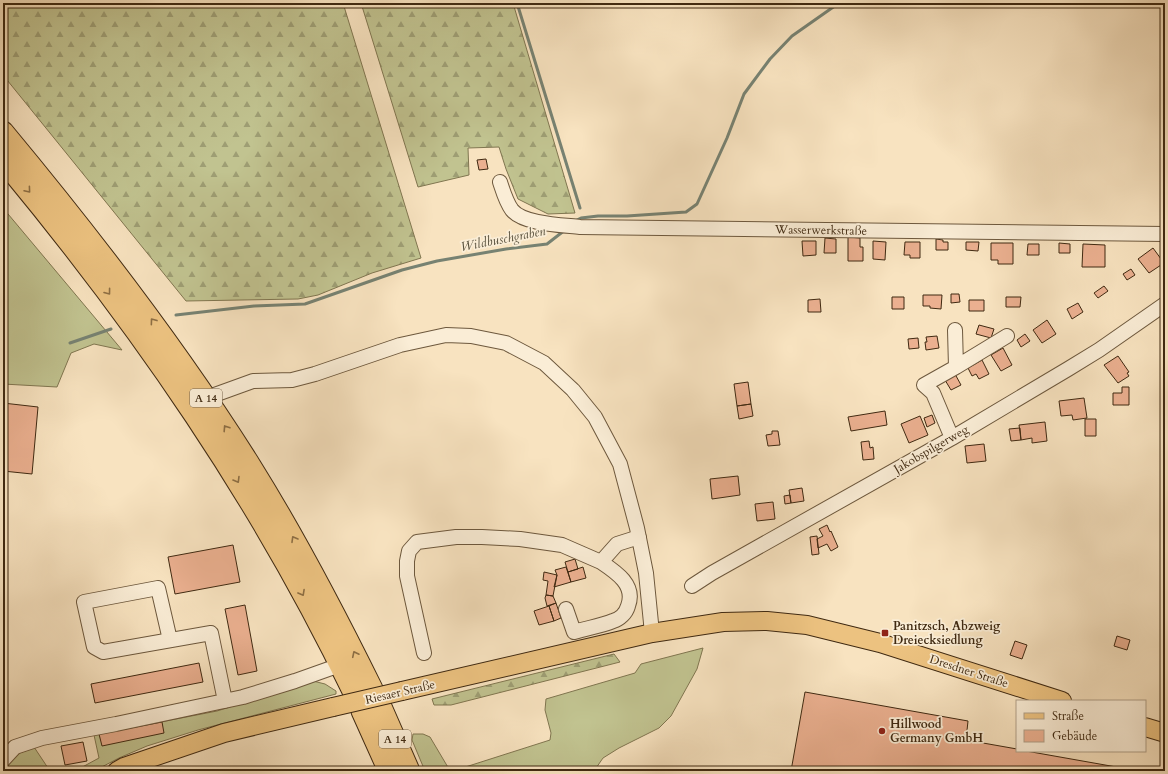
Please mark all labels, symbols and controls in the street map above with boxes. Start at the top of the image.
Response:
one-way arrow [23,186,30,193]
street label: Wasserwerkstraße [774,221,867,239]
water label: Wildbuschgraben [459,222,548,256]
one-way arrow [103,288,110,295]
one-way arrow [150,318,158,325]
road number: A 14 [190,389,222,407]
street label: Jakobspilgerweg [889,421,972,478]
one-way arrow [224,426,231,433]
one-way arrow [232,476,240,483]
one-way arrow [291,536,298,543]
one-way arrow [298,589,305,596]
place label: Panitzsch, Abzweig Dreiecksiedlung [893,618,1001,648]
marker: Panitzsch, Abzweig Dreiecksiedlung [880,628,890,638]
one-way arrow [352,651,359,658]
street label: Dresdner Straße [928,651,1010,691]
street label: Riesaer Straße [363,676,437,708]
legend [1016,700,1146,752]
text: Straße [1052,708,1084,724]
place label: Hillwood Germany GmbH [890,716,983,746]
marker: Hillwood Germany GmbH [877,726,887,736]
text: Gebäude [1052,728,1097,744]
road number: A 14 [379,730,411,748]

